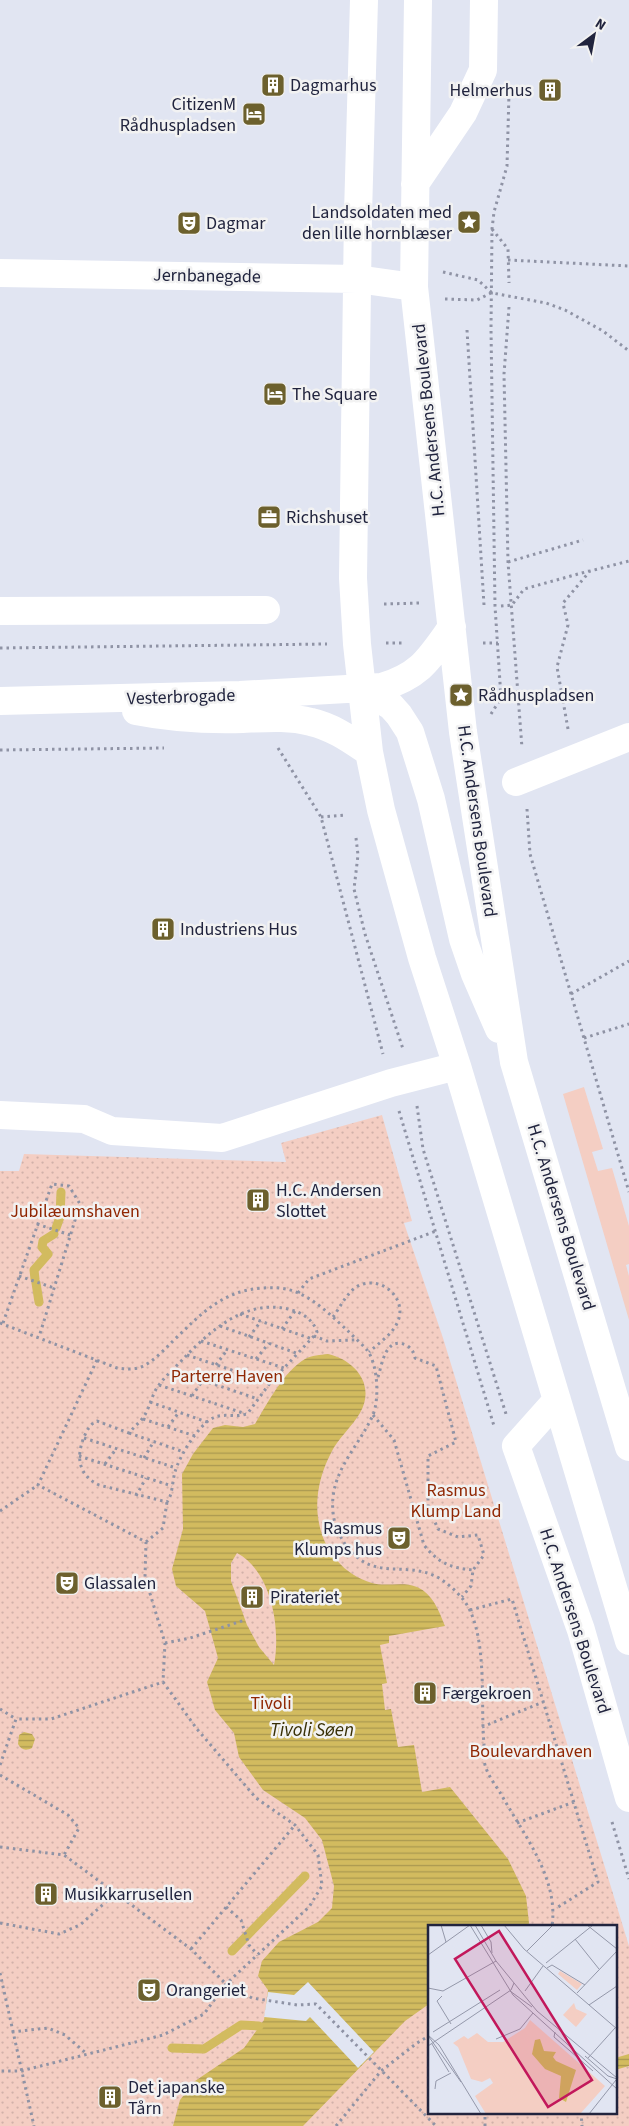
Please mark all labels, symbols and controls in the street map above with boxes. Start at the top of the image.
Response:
north arrow [569,10,619,60]
text: N [591,14,610,36]
building icon: Dagmarhus [260,72,286,98]
place label: Dagmarhus [290,73,377,98]
building icon: Helmerhus [537,77,563,103]
place label: Helmerhus [450,78,532,103]
place label: CitizenM Rådhuspladsen [120,92,236,138]
hotel icon: CitizenM Rådhuspladsen [241,101,267,127]
place label: Landsoldaten med den lille hornblæser [302,200,453,246]
place icon: Landsoldaten med den lille hornblæser [456,209,482,235]
theatre icon: Dagmar [176,210,202,236]
place label: Dagmar [206,211,266,236]
street label: Jernbanegade [153,263,261,289]
street label: H.C. Andersens Boulevard [406,322,452,518]
hotel icon: The Square [262,381,288,407]
place label: The Square [292,382,377,407]
office icon: Richshuset [256,504,282,530]
place label: Richshuset [286,505,368,530]
place icon: Rådhuspladsen [448,682,474,708]
street label: Vesterbrogade [126,683,236,711]
place label: Rådhuspladsen [478,683,594,708]
street label: H.C. Andersens Boulevard [451,723,503,919]
building icon: Industriens Hus [150,916,176,942]
place label: Industriens Hus [180,917,297,942]
street label: H.C. Andersens Boulevard [521,1121,601,1313]
place label: H.C. Andersen Slottet [276,1178,382,1224]
building icon: H.C. Andersen Slottet [245,1187,271,1213]
park label: Jubilæumshaven [10,1199,140,1224]
park label: Parterre Haven [171,1364,283,1389]
park label: Rasmus Klump Land [411,1478,501,1524]
place label: Rasmus Klumps hus [294,1516,382,1562]
theatre icon: Rasmus Klumps hus [386,1525,412,1551]
street label: H.C. Andersens Boulevard [533,1525,617,1717]
theatre icon: Glassalen [54,1570,80,1596]
place label: Glassalen [84,1571,156,1596]
building icon: Pirateriet [239,1584,265,1610]
place label: Pirateriet [270,1585,340,1610]
building icon: Færgekroen [412,1680,438,1706]
place label: Færgekroen [442,1681,532,1706]
park label: Tivoli [250,1691,292,1716]
water label: Tivoli Søen [270,1717,354,1744]
park label: Boulevardhaven [470,1739,592,1764]
building icon: Musikkarrusellen [33,1881,59,1907]
place label: Musikkarrusellen [64,1882,192,1907]
inset map [428,1925,616,2114]
theatre icon: Orangeriet [136,1977,162,2003]
place label: Orangeriet [166,1978,246,2003]
place label: Det japanske Tårn [128,2075,225,2121]
building icon: Det japanske Tårn [97,2084,123,2110]

